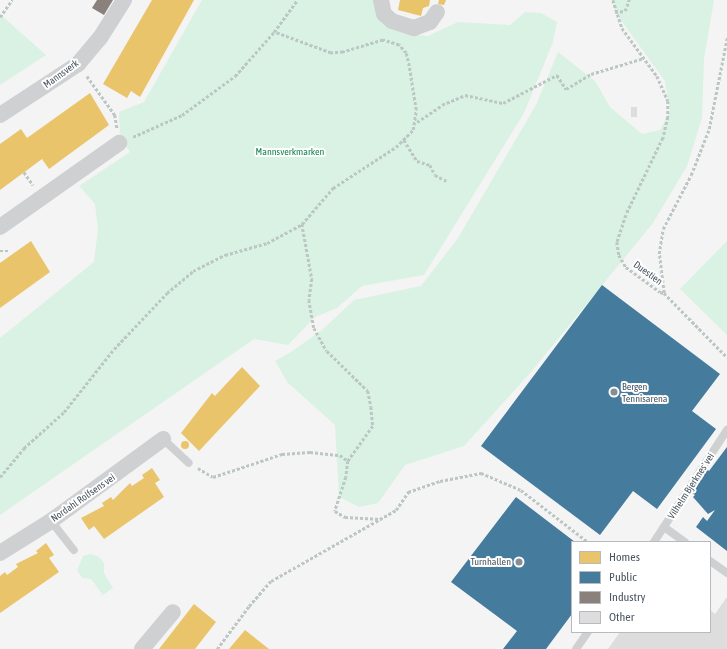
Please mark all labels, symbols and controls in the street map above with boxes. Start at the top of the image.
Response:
street label: Mannsverk [41,57,81,91]
park label: Mannsverkmarken [256,146,324,158]
street label: Duestien [631,258,665,288]
place label: Bergen Tennisarena [622,380,667,404]
marker: Bergen Tennisarena [609,387,619,397]
street label: Vilhelm Bjerknes' vei [665,451,717,521]
street label: Nordahl Rolfsens vei [49,471,117,525]
legend [571,541,711,633]
text: Homes [609,550,640,564]
place label: Turnhallen [470,556,511,568]
marker: Turnhallen [514,557,524,567]
text: Public [609,570,637,584]
text: Industry [609,590,646,604]
text: Other [609,610,634,624]

